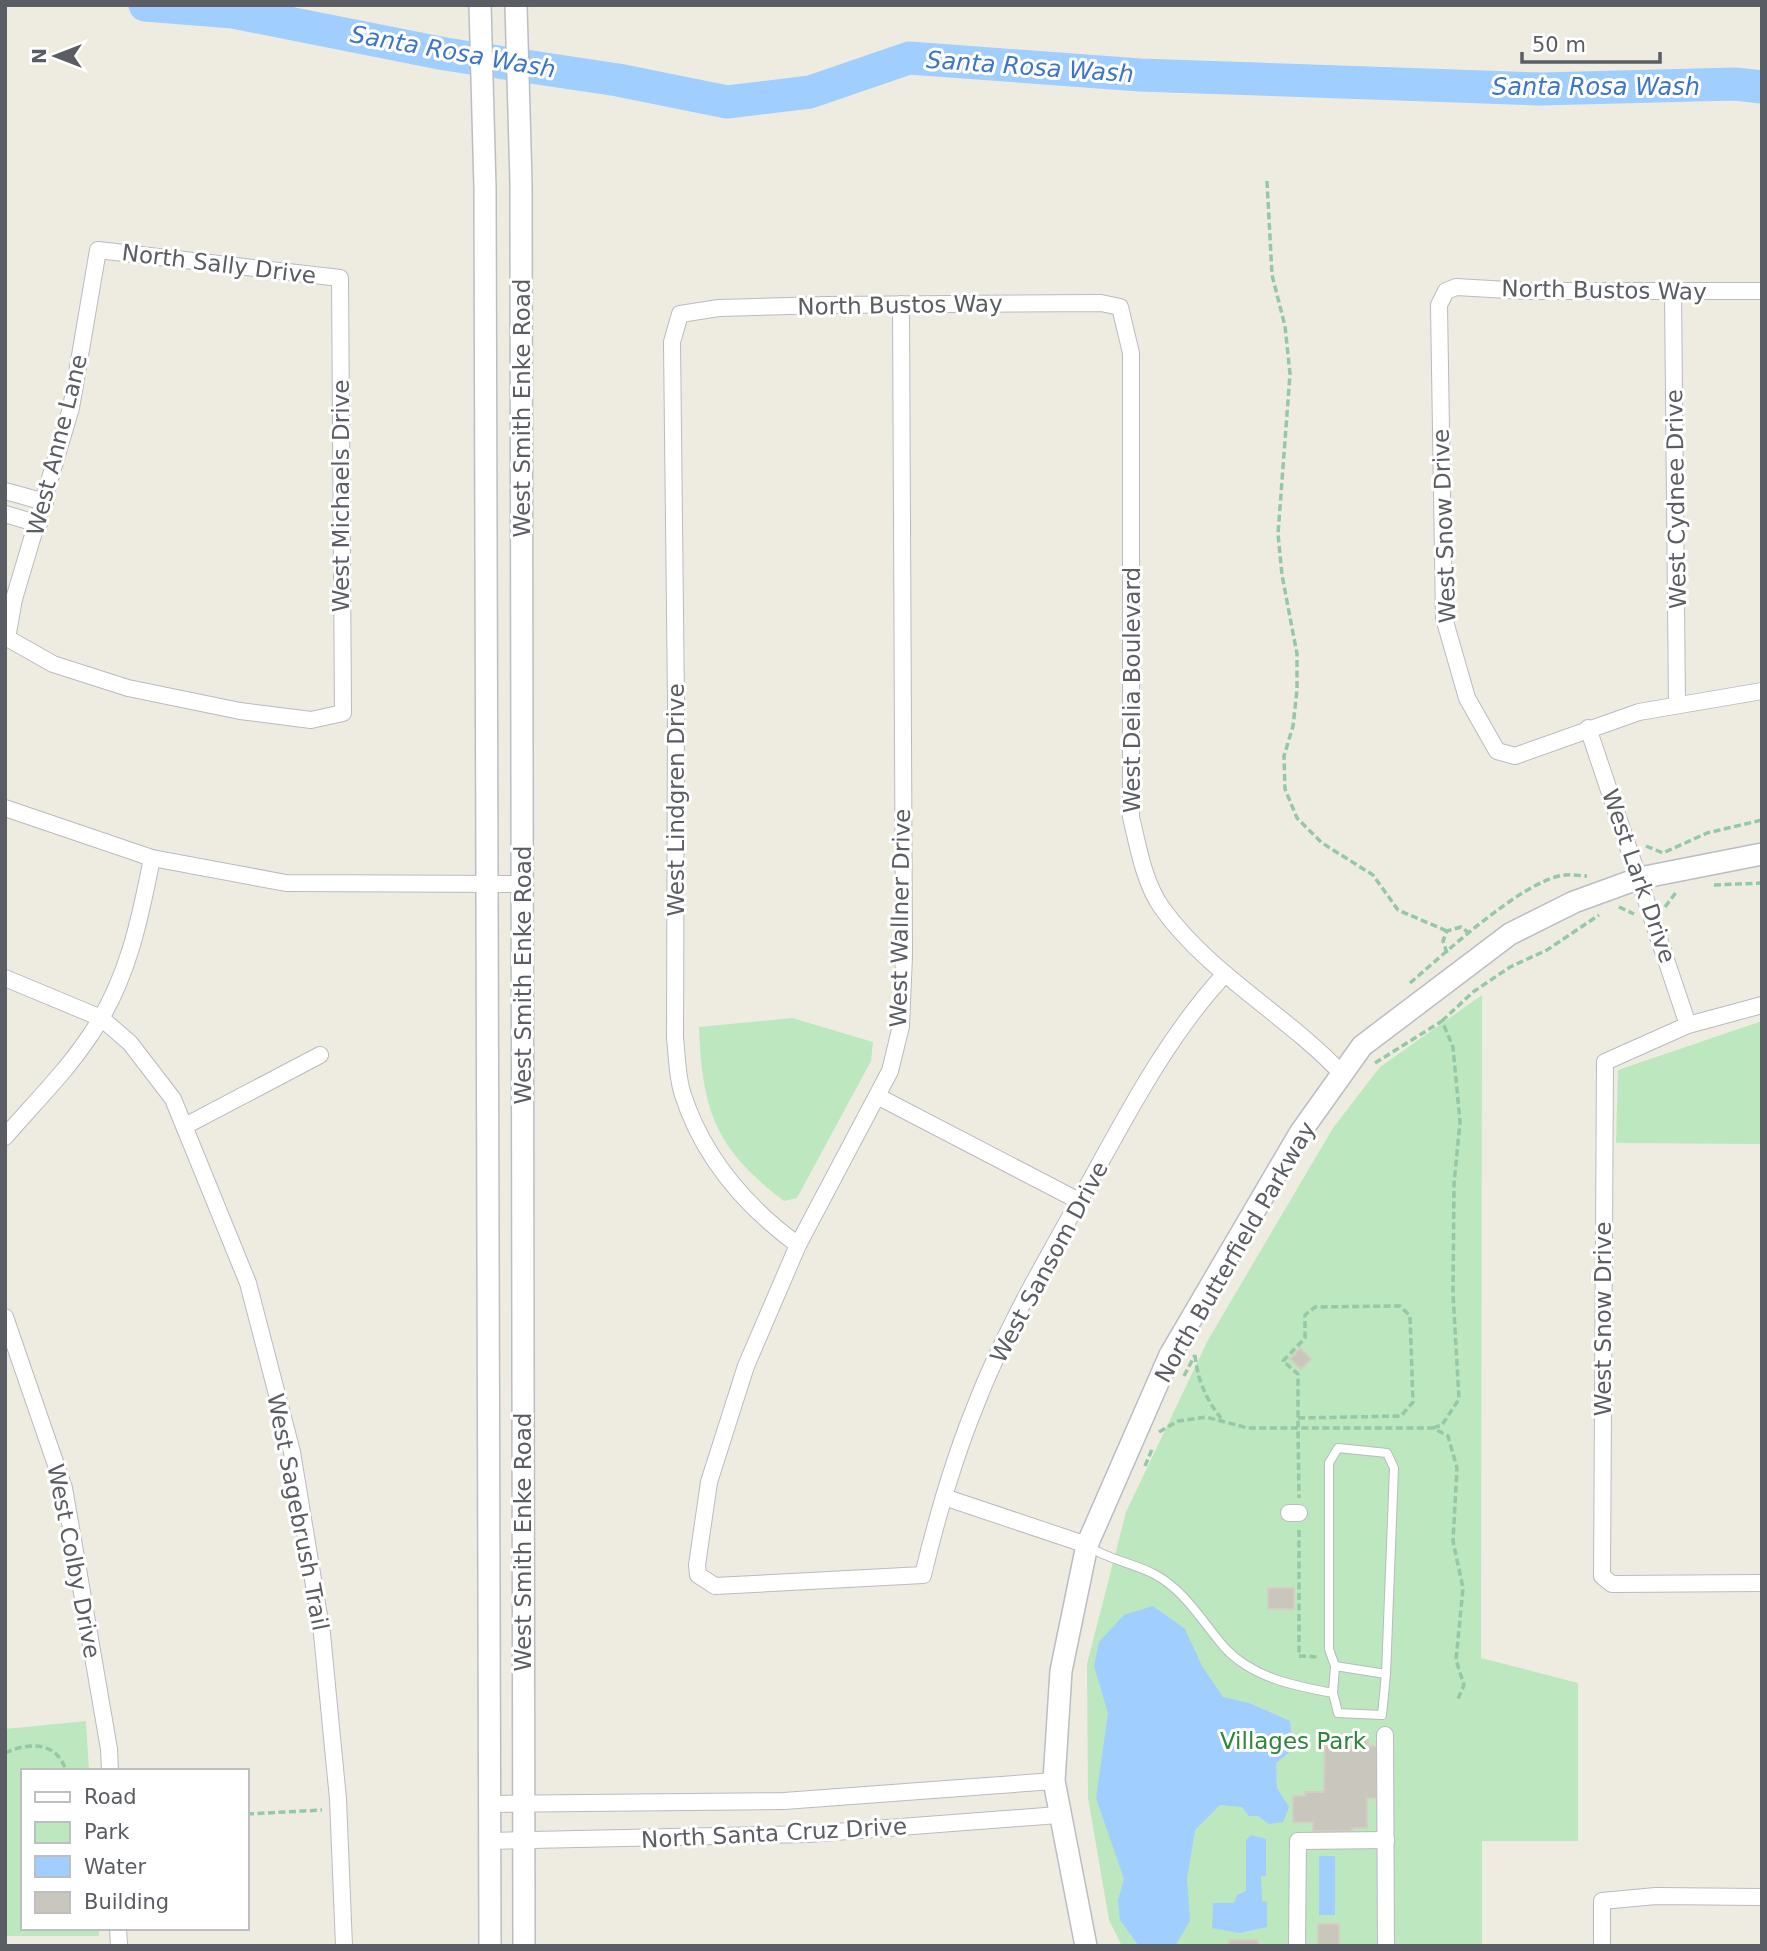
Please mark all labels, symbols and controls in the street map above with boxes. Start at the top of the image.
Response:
water label: Santa Rosa Wash [348,20,558,84]
north arrow [21,21,91,91]
scale bar [1522,21,1660,65]
text: 50 m [1532,33,1586,57]
water label: Santa Rosa Wash [925,46,1135,88]
text: N [28,48,50,64]
water label: Santa Rosa Wash [1492,73,1700,101]
street label: North Sally Drive [120,239,318,289]
street label: North Bustos Way [1501,275,1707,305]
street label: West Smith Enke Road [509,279,535,537]
street label: North Bustos Way [797,290,1003,320]
street label: West Anne Lane [22,352,92,538]
street label: West Michaels Drive [328,380,354,612]
street label: West Cydnee Drive [1661,389,1691,609]
street label: West Snow Drive [1428,428,1460,624]
street label: West Delia Boulevard [1119,567,1145,813]
street label: West Lindgren Drive [663,683,689,917]
street label: West Lark Drive [1597,786,1681,966]
street label: West Wallner Drive [885,808,915,1028]
street label: West Smith Enke Road [510,846,536,1104]
street label: North Butterfield Parkway [1150,1117,1320,1387]
street label: West Sansom Drive [985,1157,1113,1367]
street label: West Snow Drive [1590,1222,1616,1416]
street label: West Sagebrush Trail [262,1391,334,1633]
street label: West Smith Enke Road [510,1413,536,1671]
street label: West Colby Drive [42,1462,106,1660]
park label: Villages Park [1220,1728,1367,1754]
legend [21,1769,248,1930]
text: Road [84,1785,137,1809]
street label: North Santa Cruz Drive [640,1813,908,1853]
text: Park [84,1820,130,1844]
text: Water [84,1855,146,1879]
text: Building [84,1890,169,1914]

